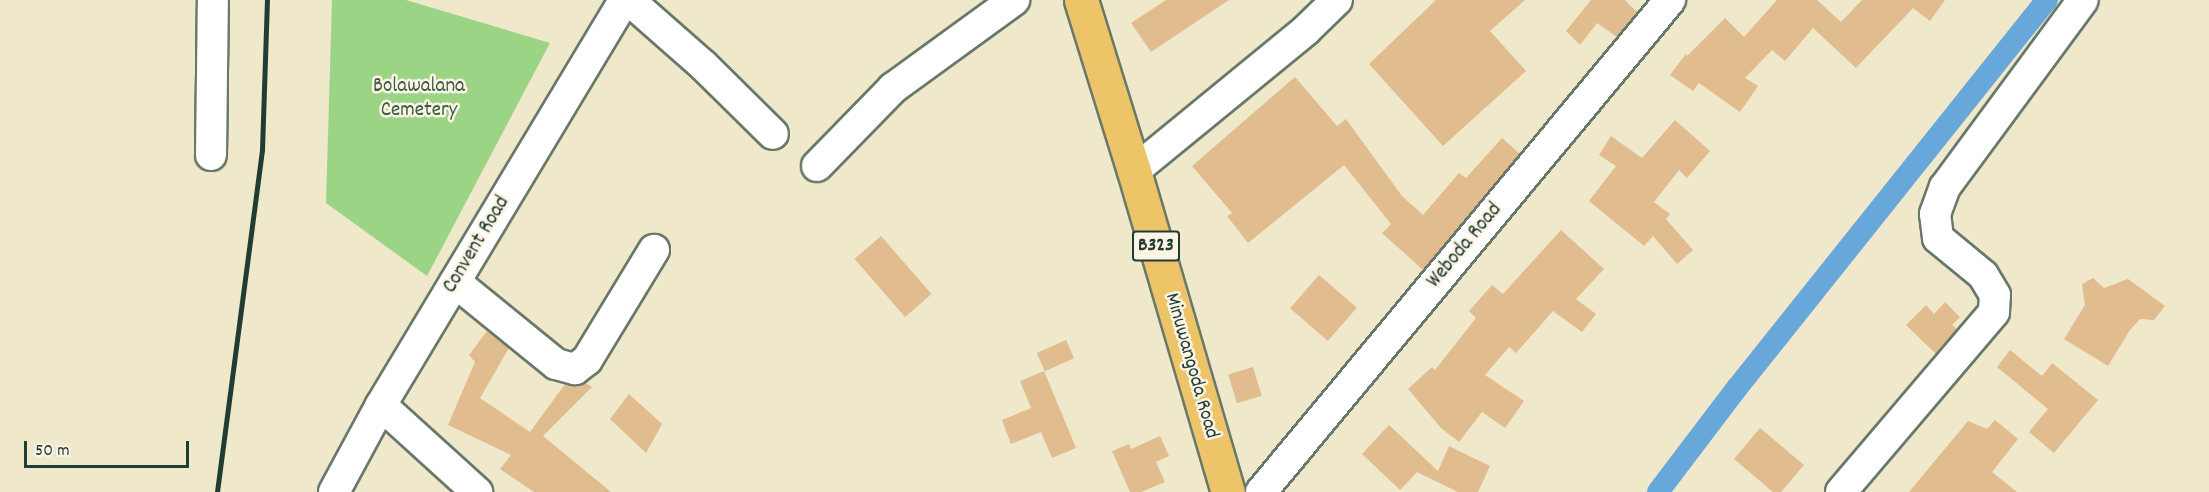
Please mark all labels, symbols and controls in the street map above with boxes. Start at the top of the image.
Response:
park label: Bolawalana Cemetery [373,74,465,124]
street label: Convent Road [438,192,516,298]
street label: Weboda Road [1422,198,1508,294]
road number: B323 [1132,229,1180,263]
street label: Minuwangoda Road [1158,290,1224,442]
scale bar [27,429,192,467]
text: 50 m [35,439,70,464]

